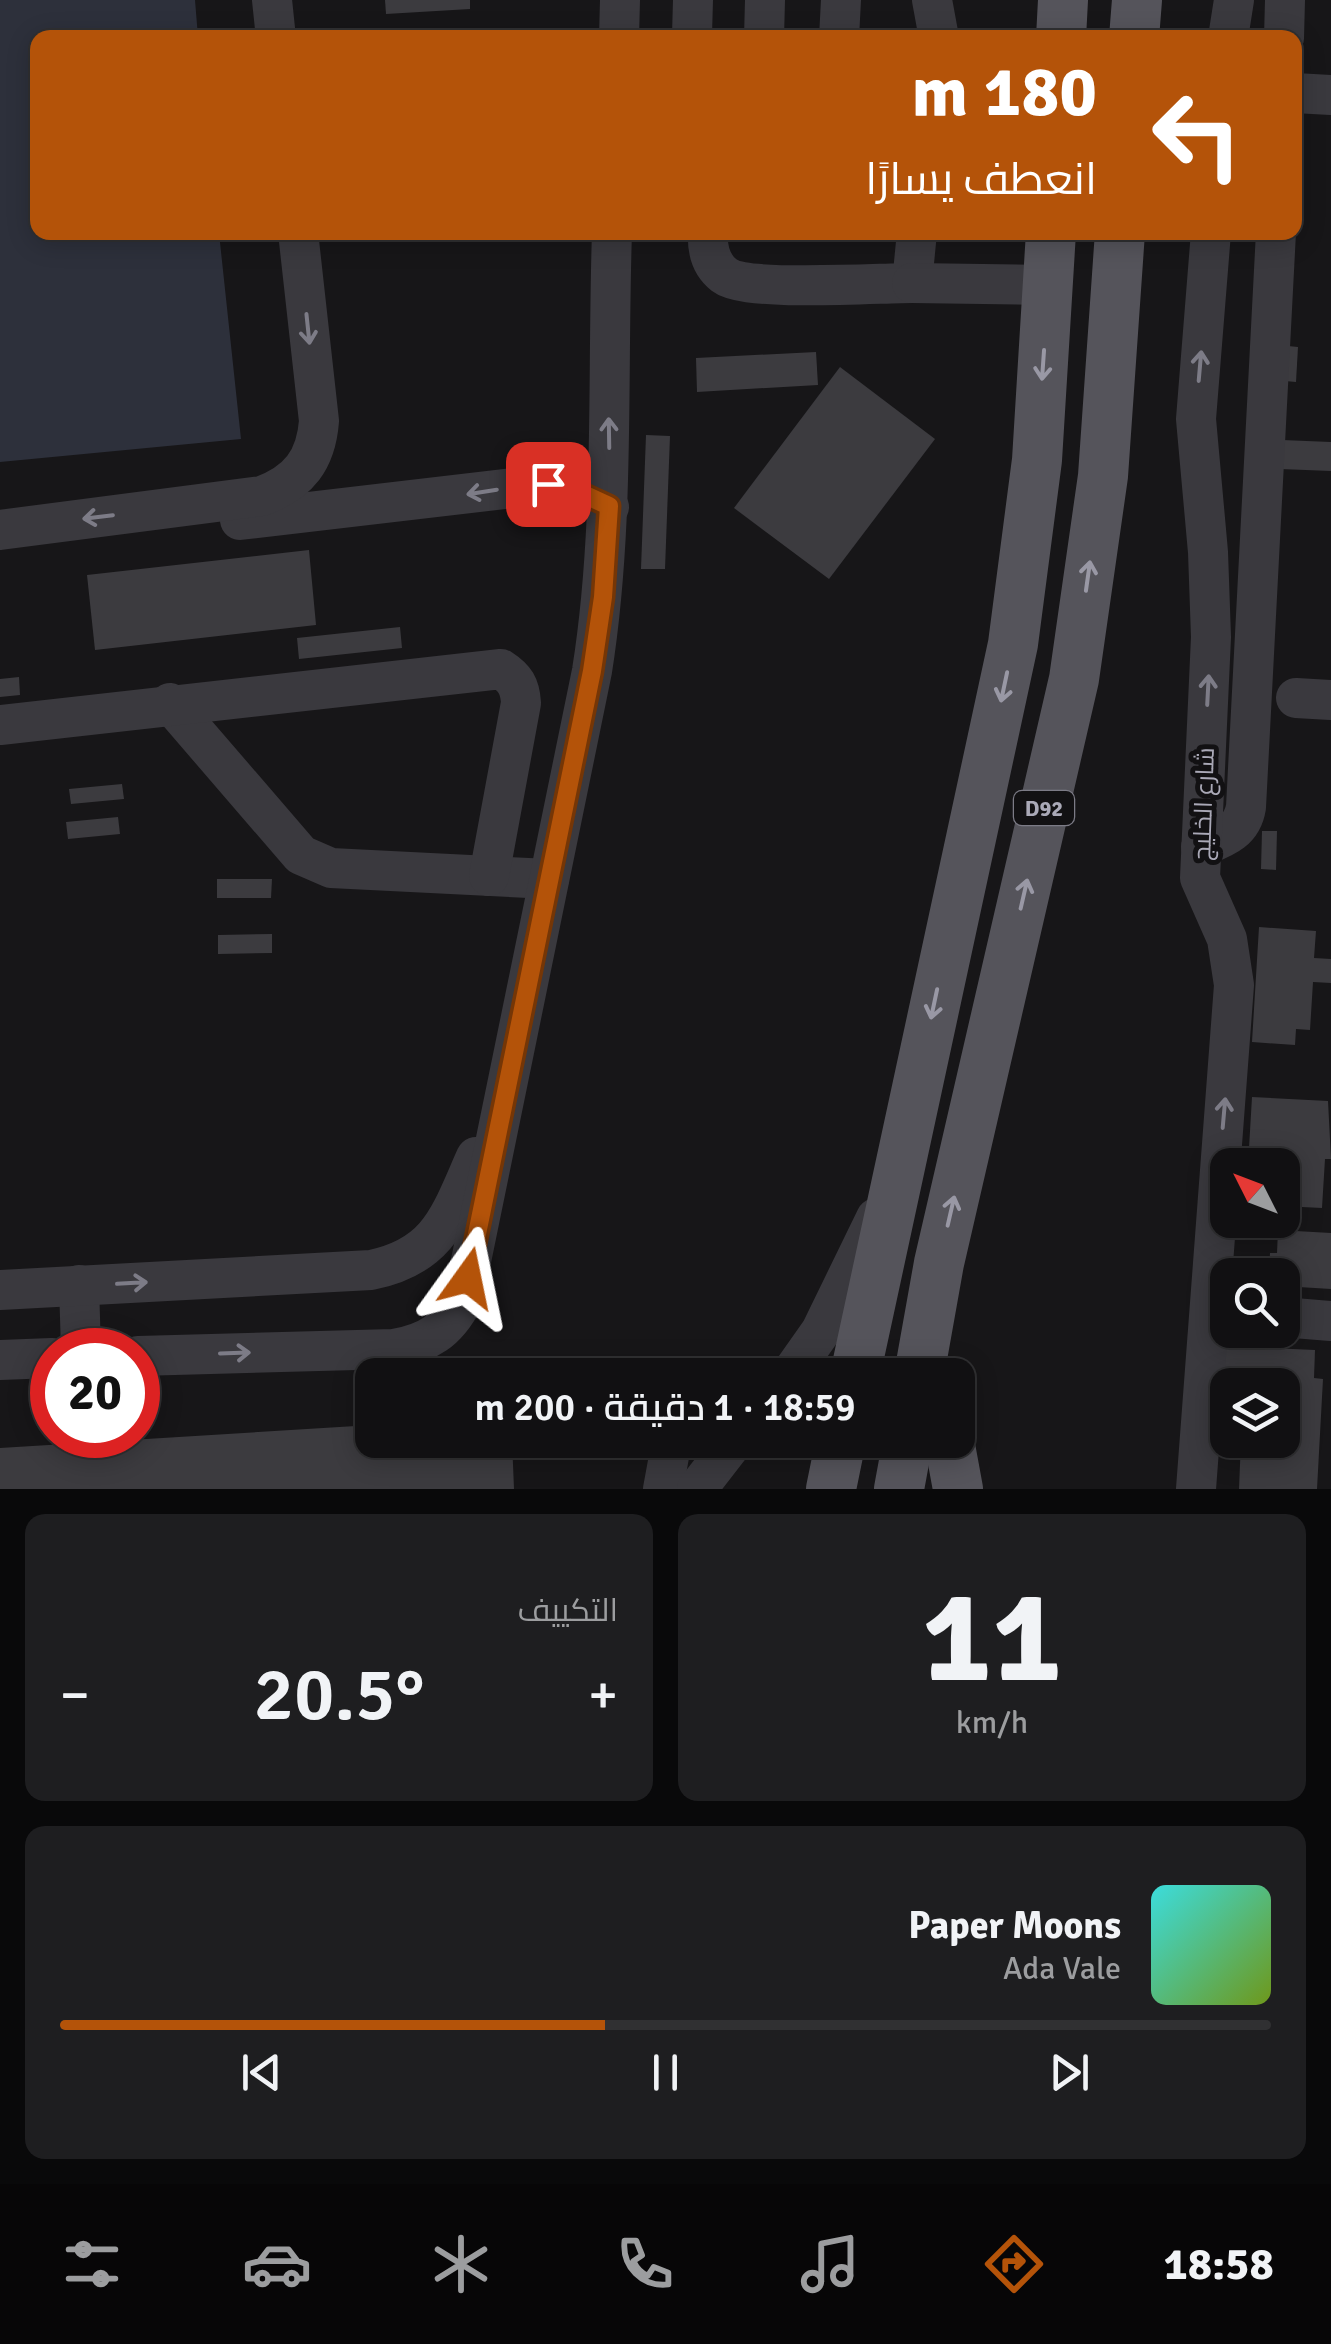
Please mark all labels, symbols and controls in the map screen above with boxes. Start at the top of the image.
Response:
text: 180 m [912,49,1097,135]
icon: left [1132,70,1262,200]
text: انعطف يسارًا [865,152,1097,207]
one-way arrow [299,313,318,345]
one-way arrow [1033,348,1052,380]
one-way arrow [1191,350,1210,382]
one-way arrow [600,418,619,450]
pin [506,442,591,527]
icon: arrive [521,457,576,512]
one-way arrow [466,483,498,501]
one-way arrow [82,508,114,527]
one-way arrow [1080,560,1098,592]
one-way arrow [993,670,1012,702]
one-way arrow [1199,674,1218,706]
street label: شارع الخليج [1186,747,1222,861]
road number: D92 [1014,791,1074,825]
one-way arrow [1016,879,1034,911]
one-way arrow [924,988,942,1020]
one-way arrow [1215,1097,1234,1129]
north arrow [1210,1148,1300,1238]
map controls [1210,1148,1300,1458]
one-way arrow [943,1196,961,1228]
position arrow [416,1226,520,1330]
button: search [1210,1258,1300,1348]
one-way arrow [116,1273,148,1292]
speed limit sign: 20 [30,1328,160,1458]
one-way arrow [218,1344,250,1363]
button: layers [1210,1368,1300,1458]
text: 18:59 · 1 دقيقة · 200 m [475,1384,855,1431]
text: 11 [922,1558,1062,1718]
text: التكييف [518,1591,618,1630]
text: 20.5° [253,1648,425,1741]
text: − [60,1661,90,1729]
text: + [588,1661,618,1729]
text: km/h [956,1703,1028,1742]
text: Paper Moons [908,1902,1121,1949]
text: Ada Vale [1003,1949,1121,1988]
icon: previous [234,2045,289,2100]
icon: pause [638,2045,693,2100]
icon: next [1042,2045,1097,2100]
icon: filters [57,2229,127,2299]
icon: car [242,2229,312,2299]
icon: climate [426,2229,496,2299]
icon: phone [610,2229,680,2299]
icon: music [795,2229,865,2299]
icon: directions [979,2229,1049,2299]
text: 18:58 [1163,2237,1274,2292]

